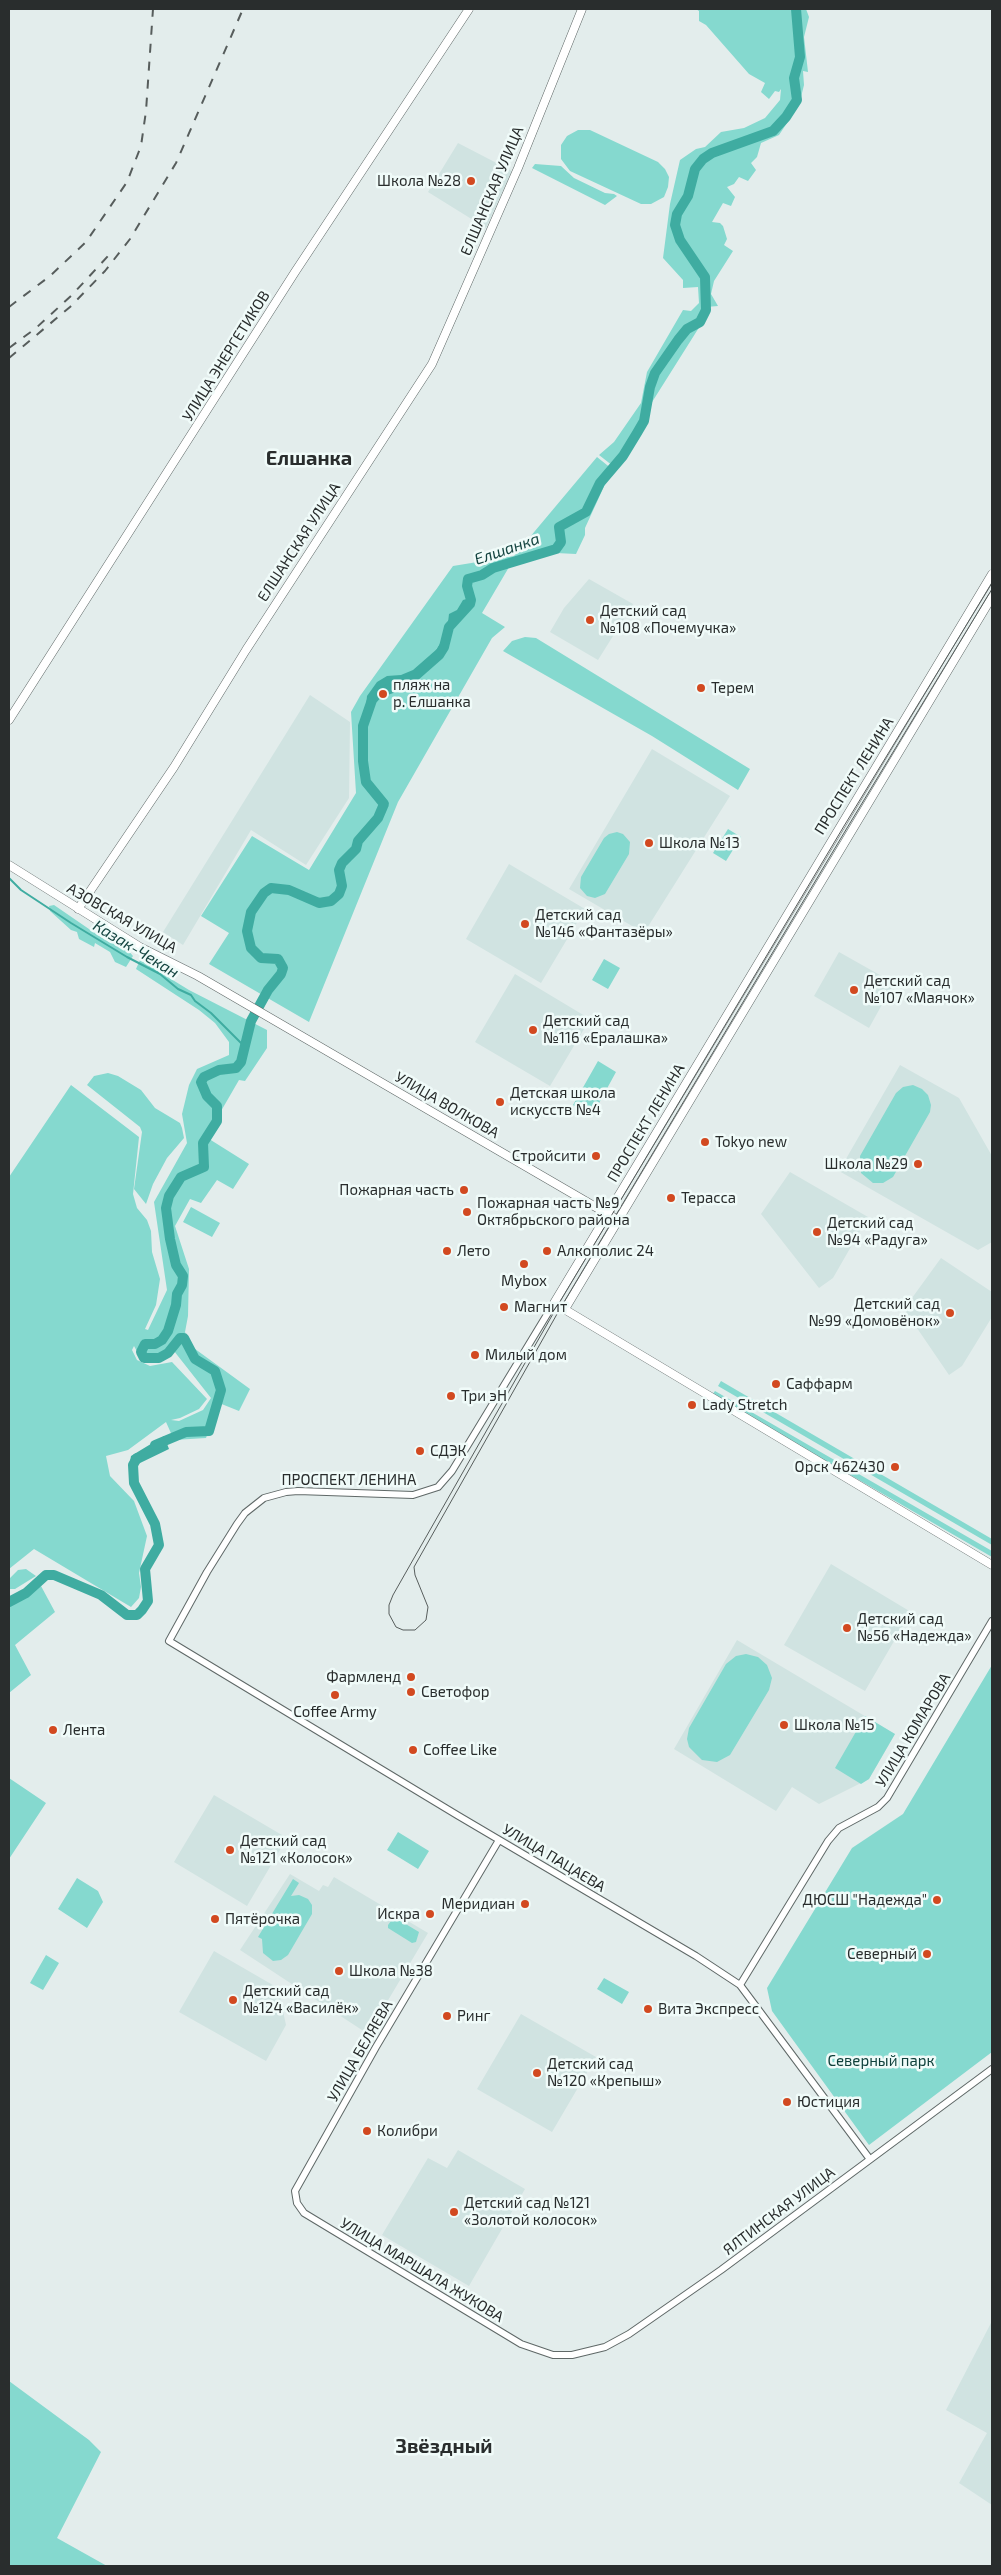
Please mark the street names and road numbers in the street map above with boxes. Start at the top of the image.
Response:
street label: ЕЛШАНСКАЯ УЛИЦА [457,124,527,258]
street label: УЛИЦА ЭНЕРГЕТИКОВ [179,287,273,425]
street label: ЕЛШАНСКАЯ УЛИЦА [254,479,344,605]
street label: ПРОСПЕКТ ЛЕНИНА [811,714,897,838]
street label: АЗОВСКАЯ УЛИЦА [64,879,180,957]
street label: ПРОСПЕКТ ЛЕНИНА [604,1061,688,1185]
street label: УЛИЦА ВОЛКОВА [392,1068,502,1142]
street label: ПРОСПЕКТ ЛЕНИНА [282,1471,416,1489]
street label: УЛИЦА КОМАРОВА [872,1670,954,1790]
street label: УЛИЦА ПАЦАЕВА [499,1820,609,1896]
street label: УЛИЦА БЕЛЯЕВА [324,1997,396,2105]
street label: ЯЛТИНСКАЯ УЛИЦА [720,2163,838,2259]
street label: УЛИЦА МАРШАЛА ЖУКОВА [337,2214,507,2326]

